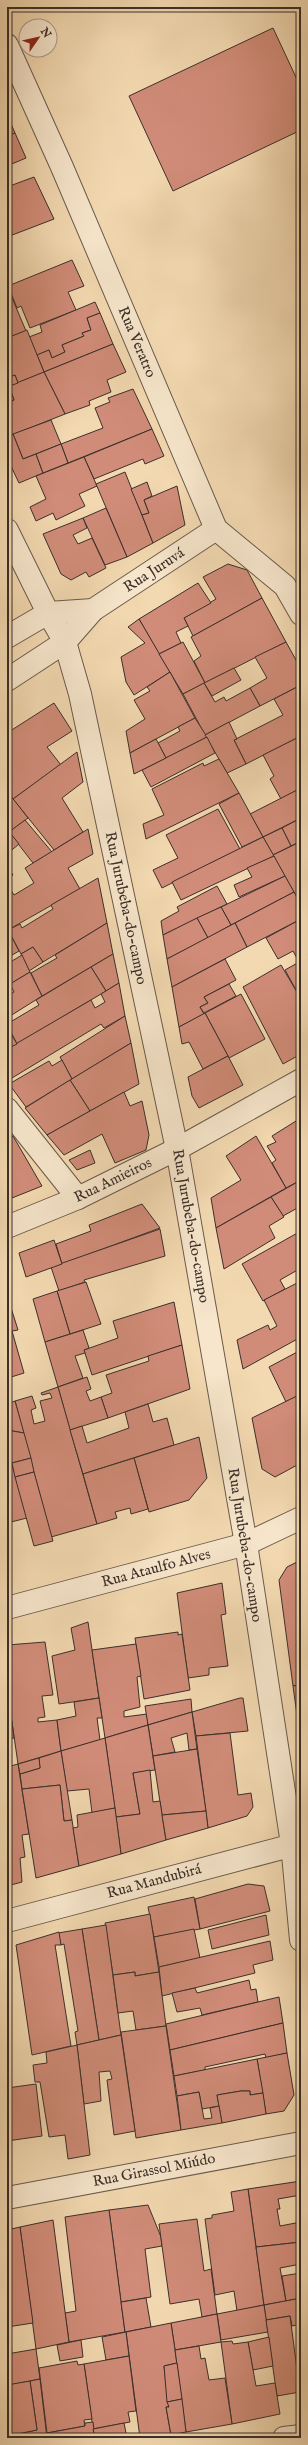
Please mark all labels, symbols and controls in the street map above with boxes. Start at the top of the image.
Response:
north arrow [18,18,58,58]
text: N [36,24,54,41]
street label: Rua Veratro [113,304,161,380]
street label: Rua Juruvá [120,543,188,597]
street label: Rua Jurubeba-do-campo [101,830,151,986]
street label: Rua Jurubeba-do-campo [168,1148,214,1304]
street label: Rua Amieiros [71,1153,155,1207]
street label: Rua Jurubeba-do-campo [223,1467,267,1623]
street label: Rua Ataulfo Alves [99,1544,213,1592]
street label: Rua Mandubirá [105,1859,204,1903]
street label: Rua Girassol Miúdo [91,2149,217,2191]

